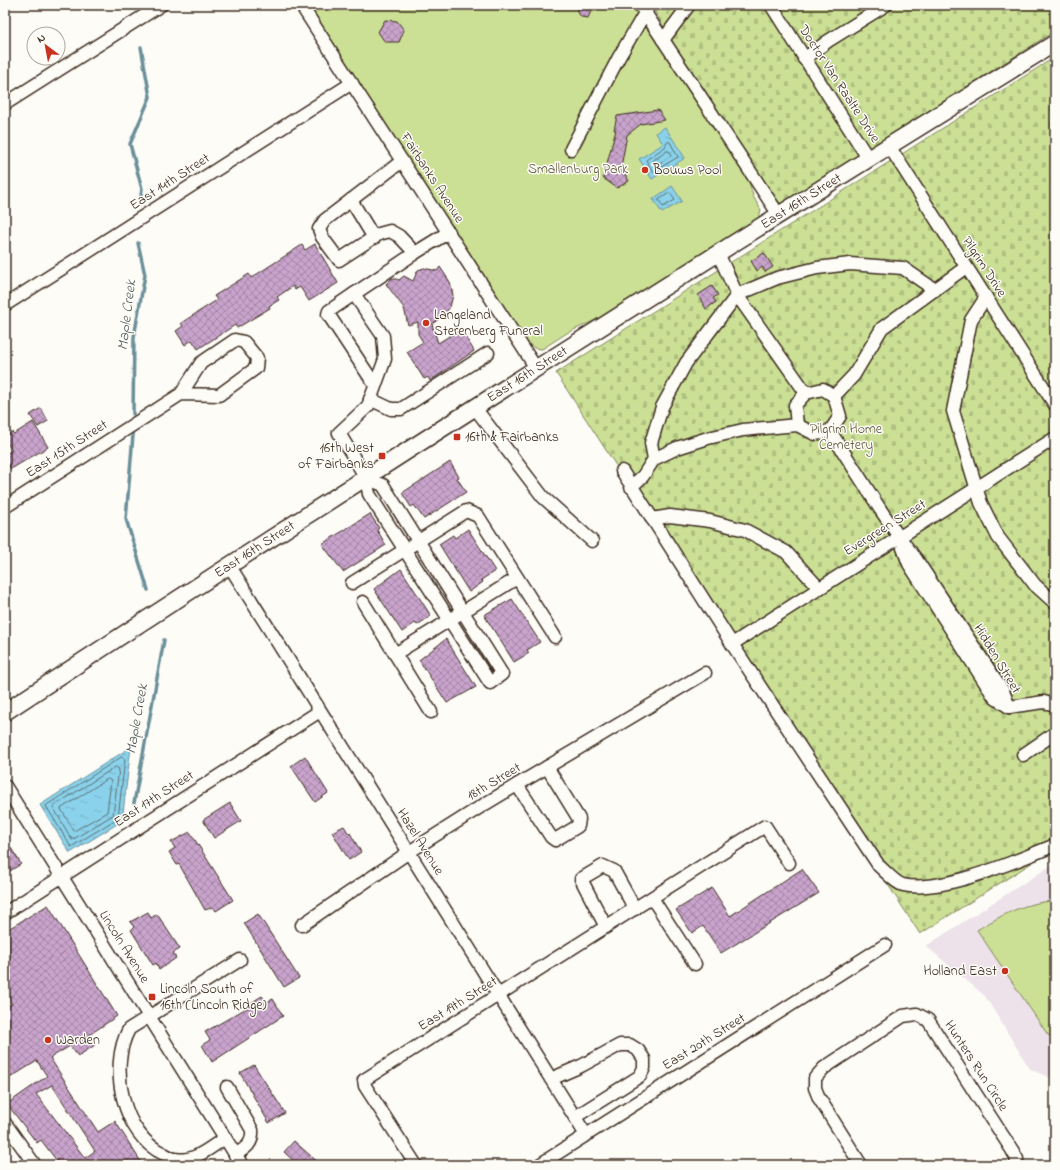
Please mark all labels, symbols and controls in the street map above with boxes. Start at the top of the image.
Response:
street label: Doctor Van Raalte Drive [792,20,886,148]
north arrow [26,26,66,66]
text: N [34,30,49,47]
street label: Fairbanks Avenue [394,128,470,228]
street label: East 14th Street [126,148,214,216]
park label: Smallenburg Park [528,159,629,181]
place label: Bouws Pool [652,160,721,181]
marker: Bouws Pool [640,165,650,175]
street label: East 16th Street [756,167,846,234]
street label: Pilgrim Drive [956,232,1012,303]
water label: Maple Creek [112,277,142,351]
place label: Langeland Sterenberg Funeral [434,305,543,343]
marker: Langeland Sterenberg Funeral [421,318,431,328]
street label: East 16th Street [483,340,572,408]
street label: East 15th Street [22,414,112,483]
park label: Pilgrim Home Cemetery [810,419,883,457]
place label: 16th & Fairbanks [465,427,559,448]
marker: 16th & Fairbanks [452,432,462,442]
place label: 16th West of Fairbanks [298,438,374,475]
marker: 16th West of Fairbanks [377,451,387,461]
street label: Evergreen Street [840,494,931,563]
street label: East 16th Street [210,515,299,583]
street label: Hidden Street [968,620,1026,698]
water label: Maple Creek [120,681,154,756]
street label: 18th Street [463,757,525,806]
street label: East 17th Street [110,765,198,833]
street label: Hazel Avenue [391,804,449,880]
street label: Lincoln Avenue [93,907,155,988]
place label: Holland East [924,961,997,982]
marker: Holland East [1000,966,1010,976]
street label: East 19th Street [414,971,502,1037]
place label: Lincoln South of 16th (Lincoln Ridge) [160,979,267,1017]
marker: Lincoln South of 16th (Lincoln Ridge) [147,992,157,1002]
street label: East 20th Street [658,1008,750,1076]
street label: Hunters Run Circle [939,1016,1014,1116]
place label: Warden [56,1030,100,1051]
marker: Warden [43,1035,53,1045]

